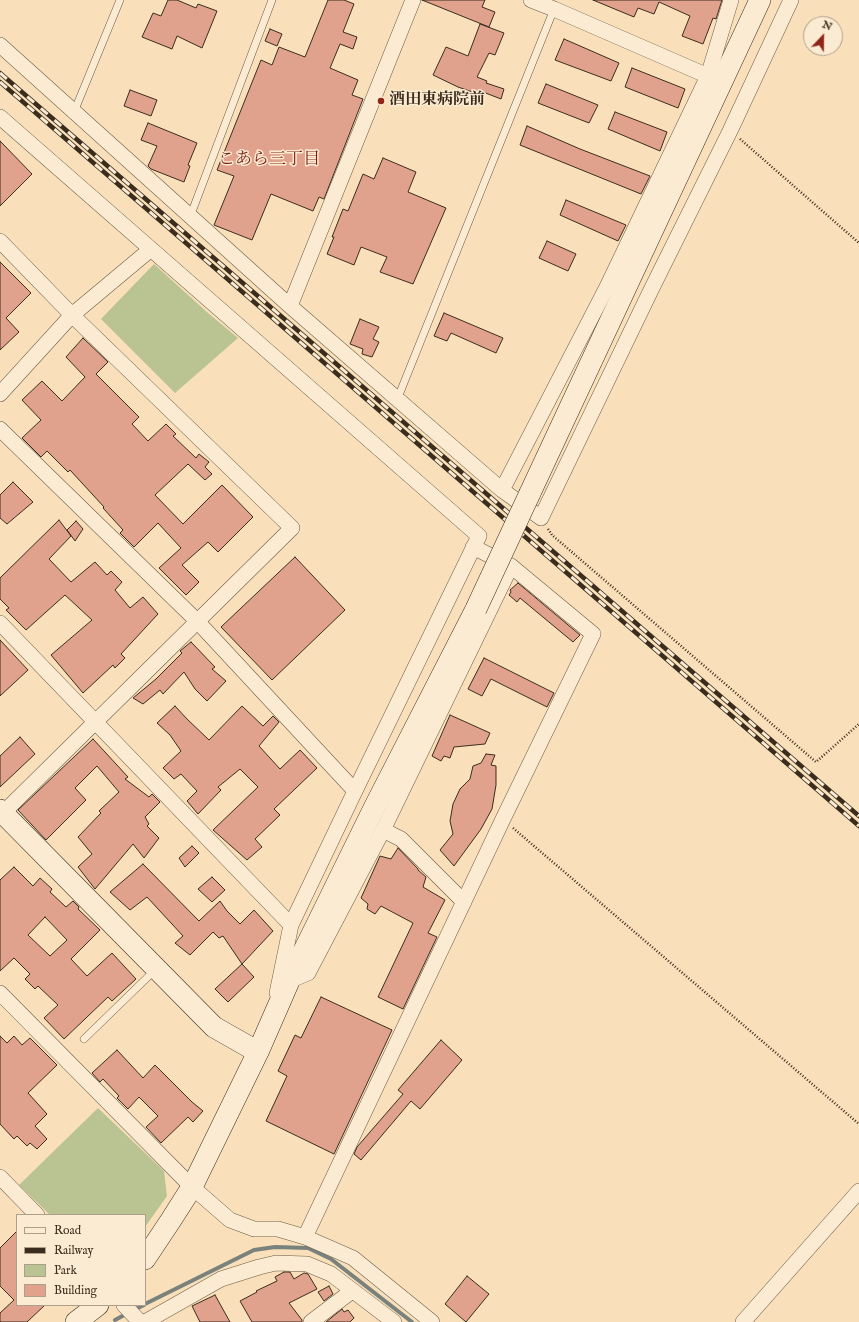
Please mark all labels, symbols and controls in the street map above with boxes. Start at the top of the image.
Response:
north arrow [803,16,843,56]
text: N [820,18,834,34]
place label: 酒田東病院前 [389,91,485,111]
marker: 酒田東病院前 [376,96,386,106]
district label: こあら三丁目 [218,151,320,171]
legend [16,1214,146,1306]
text: Road [54,1223,81,1238]
text: Railway [54,1243,93,1258]
text: Park [54,1263,77,1278]
text: Building [54,1283,97,1298]

